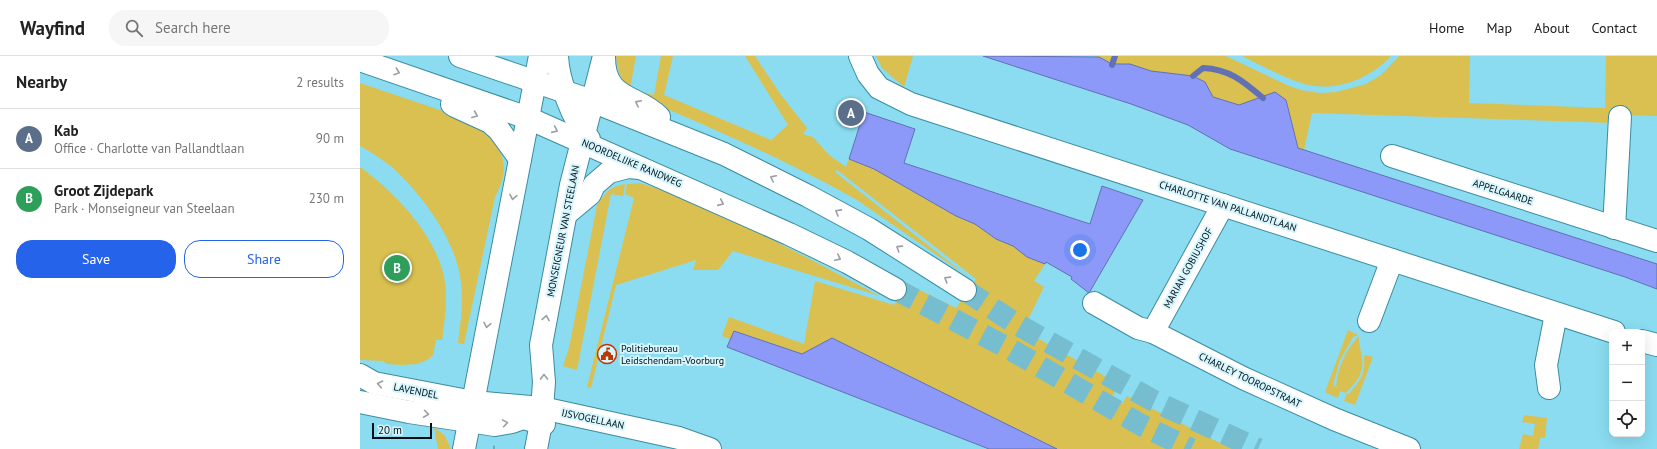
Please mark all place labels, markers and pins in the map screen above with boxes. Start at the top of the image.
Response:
pin: A [838,98,864,128]
pin: B [384,253,410,283]
place label: Politiebureau Leidschendam-Voorburg [621,342,724,367]
public building icon: Politiebureau Leidschendam-Voorburg [596,343,618,365]

